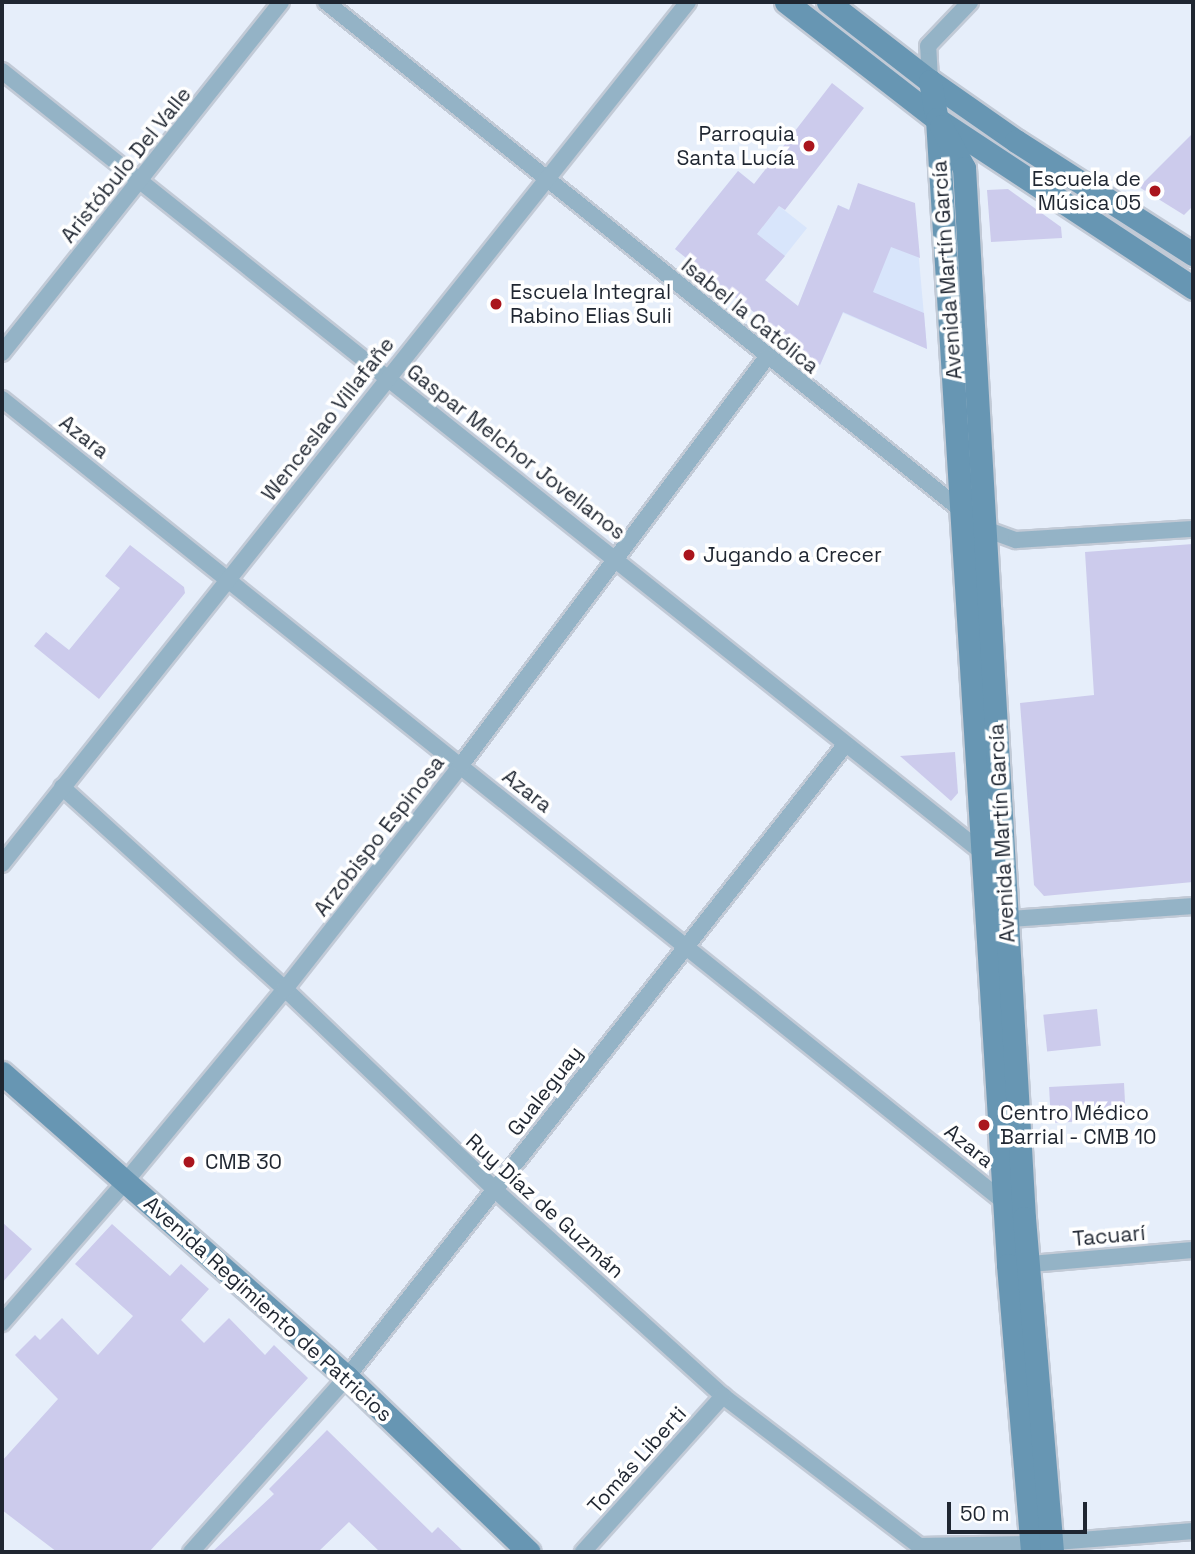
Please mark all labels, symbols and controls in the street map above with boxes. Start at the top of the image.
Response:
street label: Aristóbulo Del Valle [55,82,197,248]
place label: Parroquia Santa Lucía [676,121,795,171]
marker: Parroquia Santa Lucía [801,138,817,154]
street label: Avenida Martín García [927,160,967,380]
place label: Escuela de Música 05 [1032,166,1141,216]
marker: Escuela de Música 05 [1147,183,1163,199]
street label: Isabel la Católica [676,253,824,379]
place label: Escuela Integral Rabino Elias Suli [510,279,672,329]
marker: Escuela Integral Rabino Elias Suli [488,296,504,312]
street label: Wenceslao Villafañe [256,332,400,506]
street label: Gaspar Melchor Jovellanos [402,359,630,545]
street label: Azara [54,410,114,464]
place label: Jugando a Crecer [703,542,882,568]
marker: Jugando a Crecer [681,547,697,563]
street label: Avenida Martín García [984,723,1020,943]
street label: Arzobispo Espinosa [309,751,449,921]
street label: Azara [497,764,557,818]
street label: Gualeguay [502,1041,588,1141]
place label: Centro Médico Barrial - CMB 10 [1000,1100,1158,1150]
marker: Centro Médico Barrial - CMB 10 [974,1115,994,1135]
street label: Azara [939,1119,999,1173]
street label: Ruy Díaz de Guzmán [461,1128,629,1284]
place label: CMB 30 [205,1149,282,1175]
marker: CMB 30 [179,1152,199,1172]
street label: Avenida Regimiento de Patricios [139,1191,397,1427]
street label: Tacuarí [1072,1220,1146,1252]
street label: Tomás Liberti [582,1401,692,1519]
scale bar [950,1488,1090,1532]
text: 50 m [960,1500,1010,1527]

